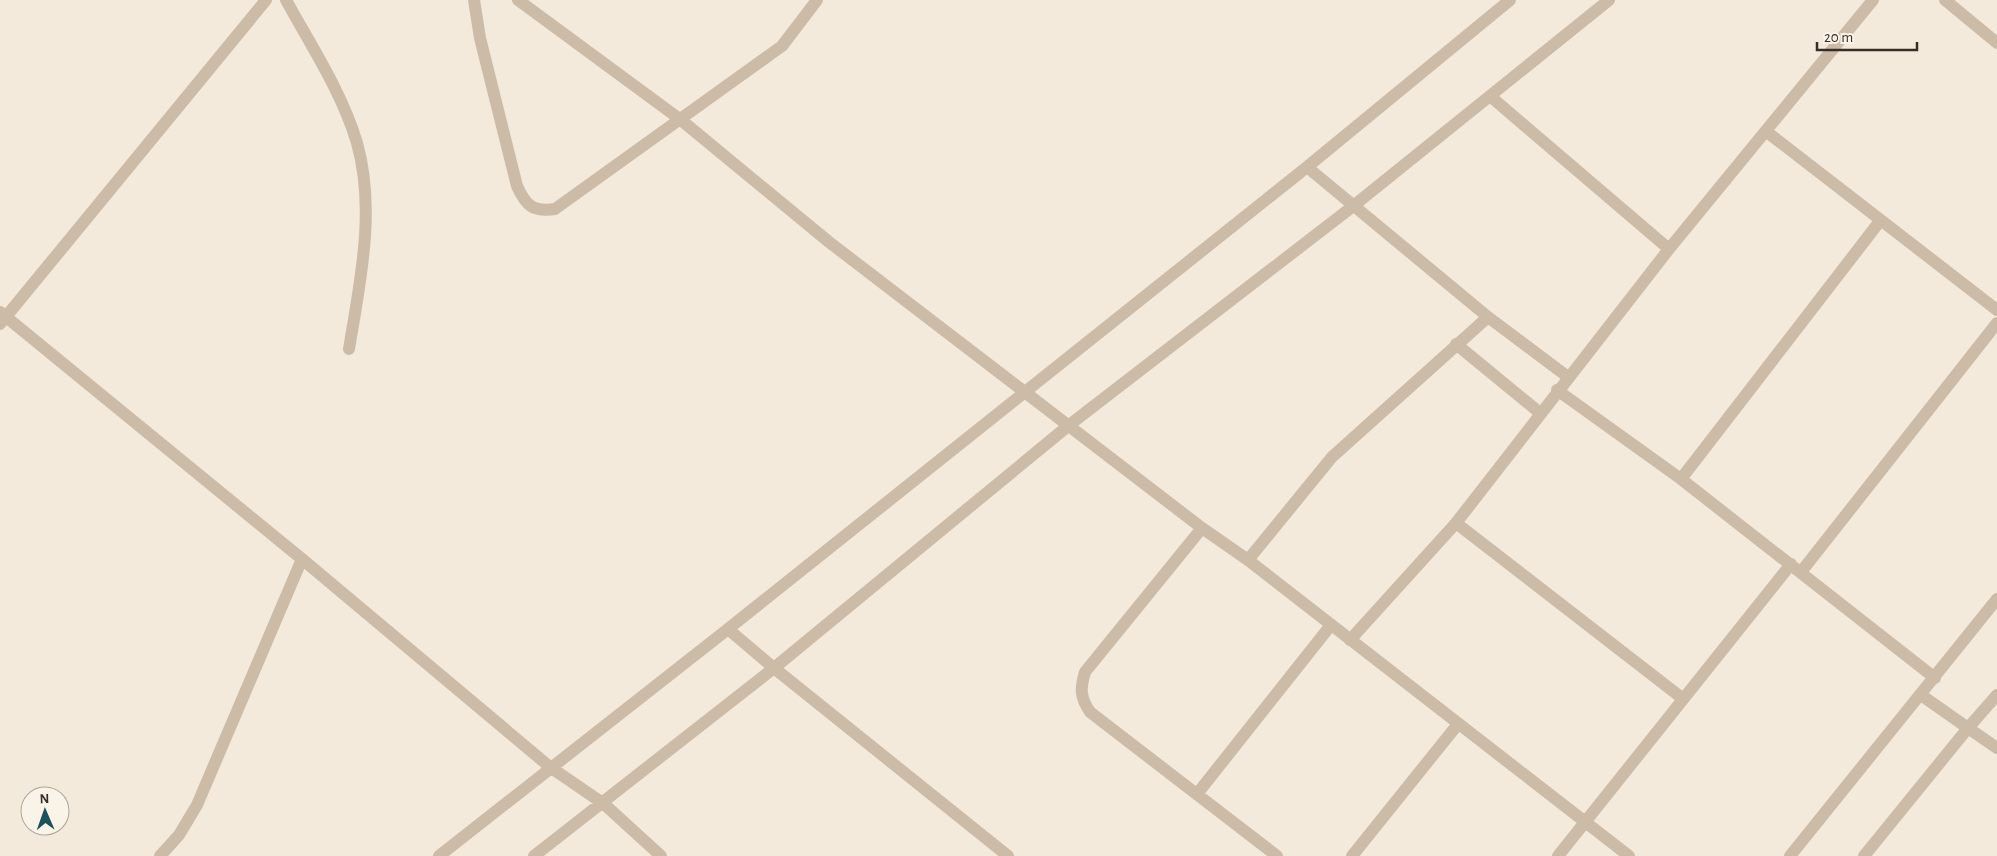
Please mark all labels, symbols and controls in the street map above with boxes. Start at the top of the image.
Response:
scale bar [1817,20,1917,52]
text: 20 m [1824,30,1853,45]
north arrow [20,786,70,836]
text: N [39,792,50,806]

